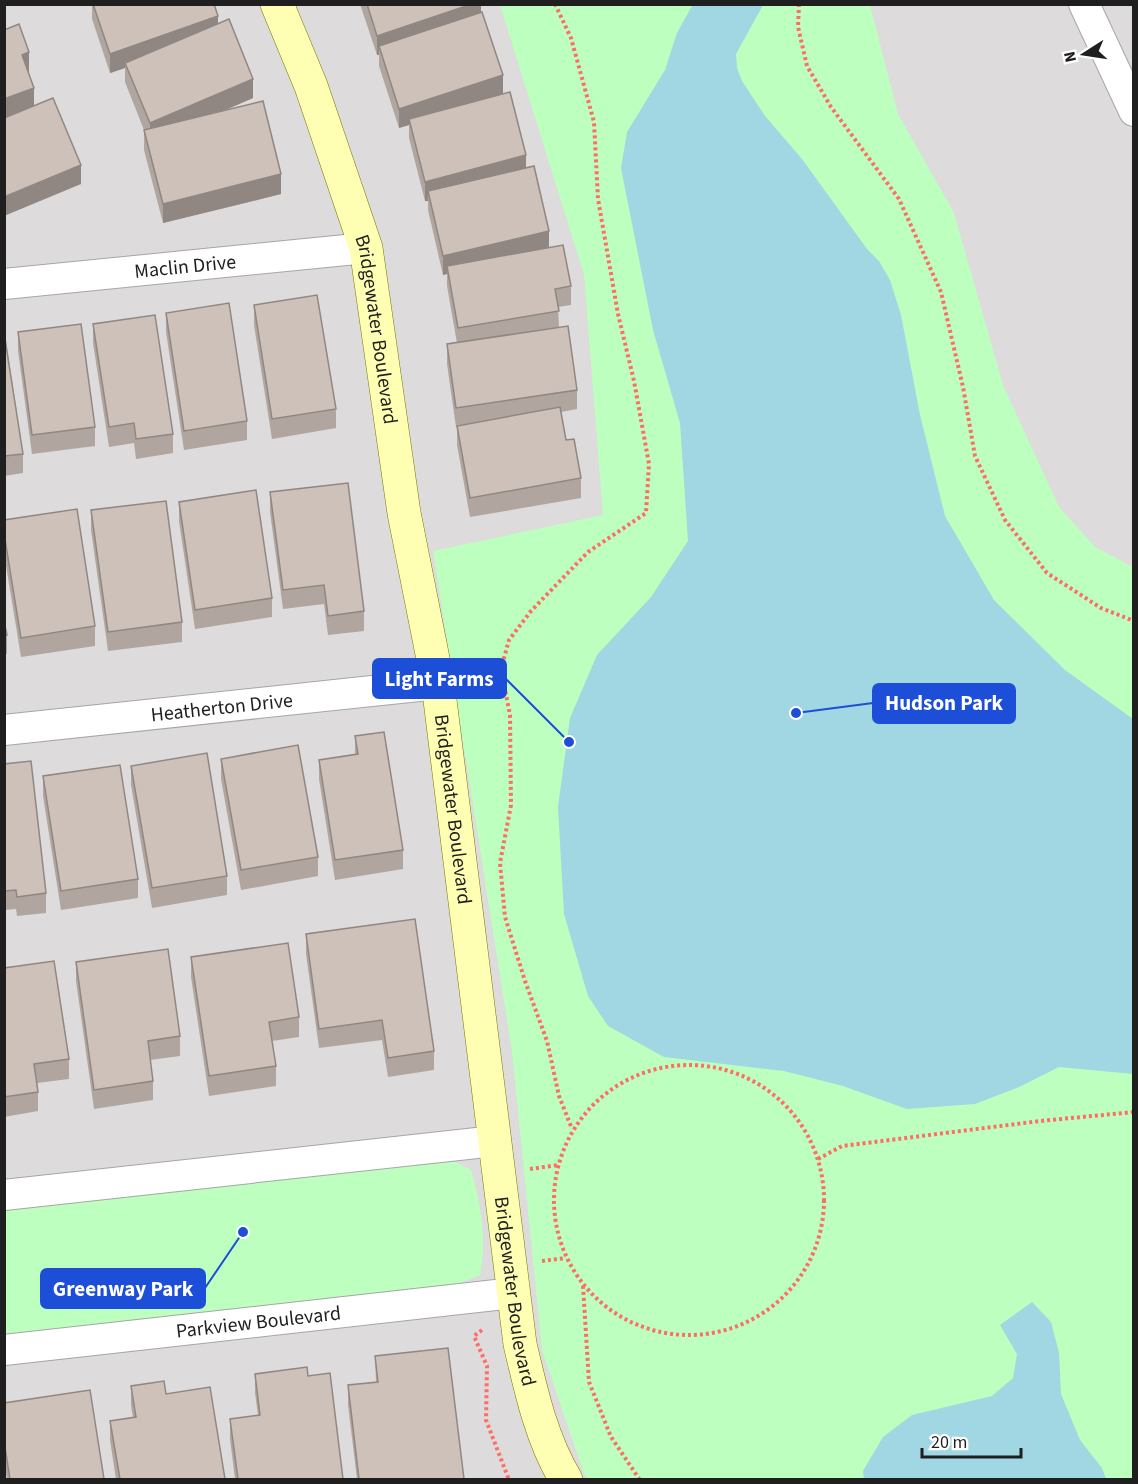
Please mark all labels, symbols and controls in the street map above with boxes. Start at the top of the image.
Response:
north arrow [1054,24,1114,84]
text: N [1058,49,1082,64]
street label: Bridgewater Boulevard [347,231,404,426]
street label: Maclin Drive [133,248,237,286]
callout: Light Farms [373,659,506,698]
text: Light Farms [384,664,494,694]
callout: Hudson Park [873,684,1015,723]
street label: Heatherton Drive [149,686,294,729]
text: Hudson Park [885,688,1004,718]
street label: Bridgewater Boulevard [427,712,478,906]
street label: Bridgewater Boulevard [487,1195,543,1389]
callout: Greenway Park [41,1269,205,1308]
text: Greenway Park [53,1274,194,1304]
street label: Parkview Boulevard [175,1299,342,1346]
scale bar [922,1421,1021,1459]
text: 20 m [931,1430,967,1455]

